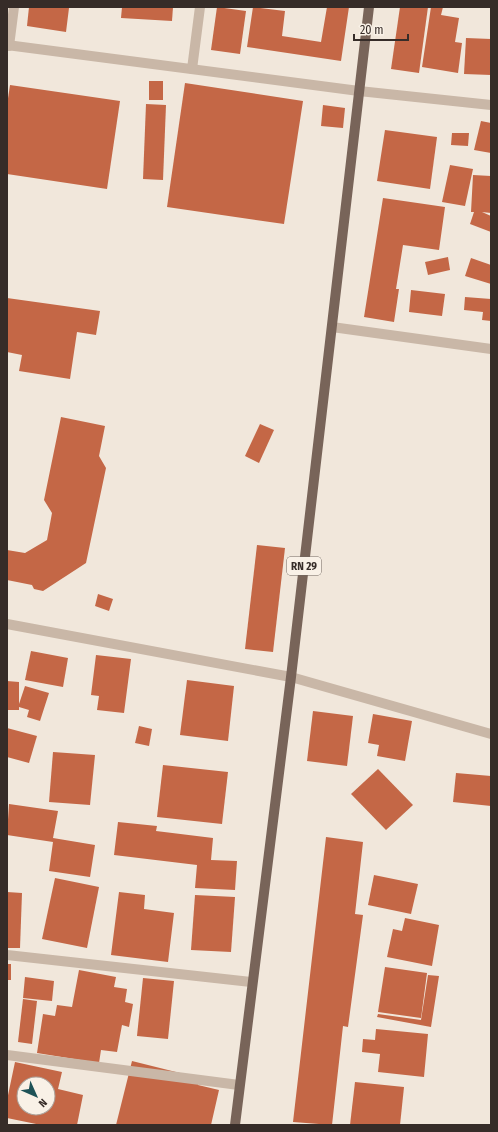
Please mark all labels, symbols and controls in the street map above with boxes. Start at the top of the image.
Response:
scale bar [354,16,408,42]
text: 20 m [360,23,384,37]
road number: RN 29 [287,557,321,575]
north arrow [16,1076,56,1116]
text: N [36,1096,50,1110]

